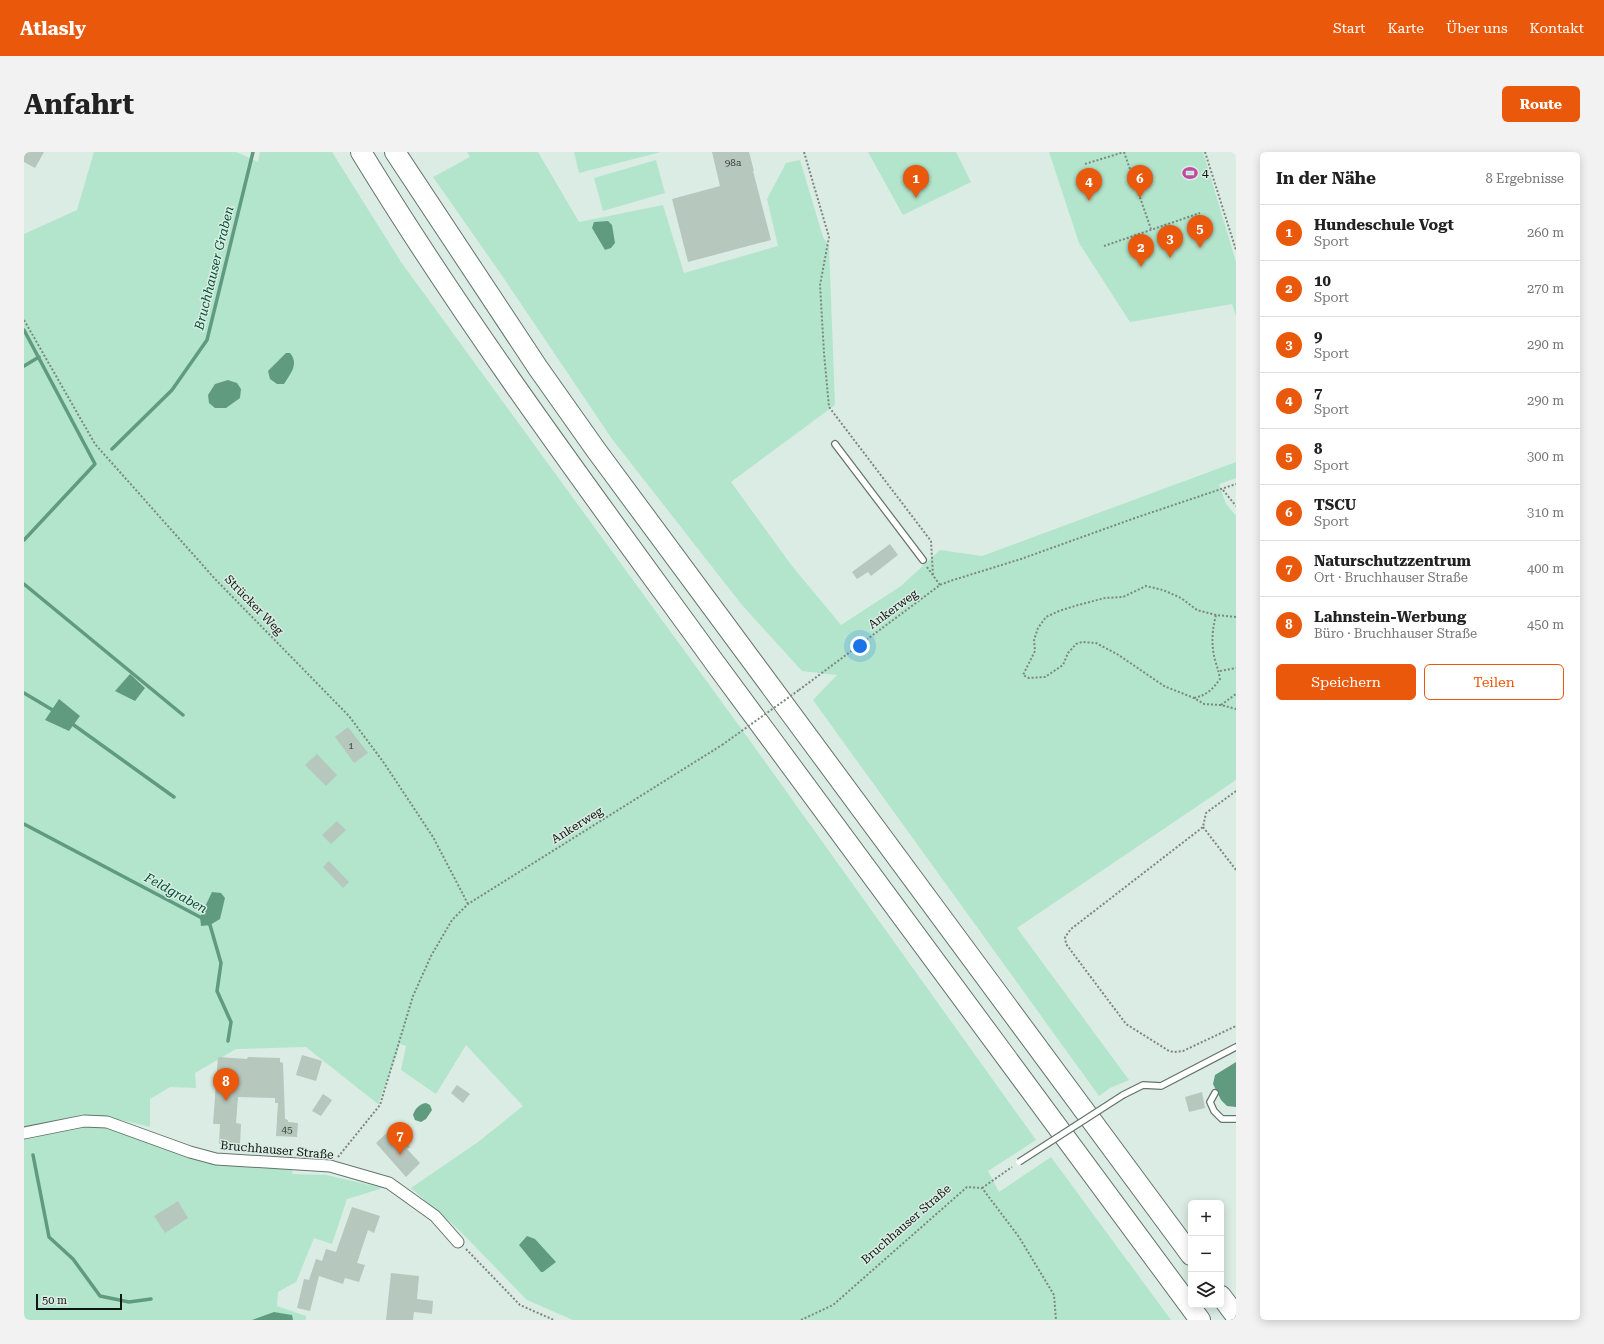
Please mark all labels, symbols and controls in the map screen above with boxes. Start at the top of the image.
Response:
text: Atlasly [20,17,86,40]
text: Start [1333,20,1366,36]
text: Karte [1388,20,1424,36]
text: Über uns [1446,20,1508,36]
text: Kontakt [1530,20,1584,36]
button: Route [1502,86,1580,122]
text: Anfahrt [24,88,134,121]
house number: 98a [725,157,742,168]
sports icon: 4 [1181,164,1199,182]
pin: 1 [903,165,929,198]
pin: 6 [1127,165,1153,198]
place label: 4 [1202,166,1209,180]
pin: 4 [1076,168,1102,201]
text: In der Nähe [1276,168,1376,188]
text: 8 Ergebnisse [1486,171,1564,186]
water label: Bruchhauser Graben [191,205,237,332]
pin: 5 [1187,215,1213,248]
text: Hundeschule Vogt [1314,216,1454,234]
pin: 3 [1157,225,1183,258]
text: 1 [1285,225,1293,240]
text: 260 m [1527,225,1564,240]
pin: 2 [1128,234,1154,267]
text: Sport [1314,234,1349,249]
text: 10 [1314,272,1331,290]
text: 2 [1285,281,1293,296]
text: 270 m [1527,281,1564,296]
text: Sport [1314,290,1349,305]
text: 9 [1314,328,1322,346]
text: 3 [1285,337,1293,352]
text: 290 m [1527,337,1564,352]
text: Sport [1314,346,1349,361]
text: 7 [1314,384,1322,402]
text: 4 [1285,393,1293,408]
text: 290 m [1527,393,1564,408]
text: Sport [1314,402,1349,417]
text: 8 [1314,440,1322,458]
text: 5 [1285,449,1293,464]
text: 300 m [1527,449,1564,464]
text: Sport [1314,458,1349,473]
text: TSCU [1314,496,1356,514]
text: 6 [1285,505,1293,520]
text: 310 m [1527,505,1564,520]
text: Sport [1314,514,1349,529]
text: Naturschutzzentrum [1314,552,1471,570]
text: 7 [1285,561,1293,576]
text: 400 m [1527,561,1564,576]
text: Ort · Bruchhauser Straße [1314,570,1468,585]
street label: Strücker Weg [222,572,286,638]
street label: Ankerweg [865,586,921,632]
text: Lahnstein-Werbung [1314,608,1466,626]
text: 8 [1285,617,1293,632]
text: 450 m [1527,617,1564,632]
text: Büro · Bruchhauser Straße [1314,626,1477,641]
your location [850,636,870,656]
button: Speichern [1276,664,1416,700]
button: Teilen [1424,664,1564,700]
house number: 1 [348,740,354,751]
street label: Ankerweg [549,804,605,846]
water label: Feldgraben [141,869,210,916]
pin: 8 [213,1068,239,1101]
pin: 7 [387,1122,413,1155]
house number: 45 [281,1124,293,1135]
street label: Bruchhauser Straße [220,1138,335,1162]
street label: Bruchhauser Straße [858,1181,954,1267]
map controls [1188,1200,1224,1308]
button: + [1188,1200,1224,1236]
button: − [1188,1236,1224,1272]
button: layers [1188,1272,1224,1308]
scale bar [36,1292,122,1311]
text: 50 m [42,1294,67,1307]

